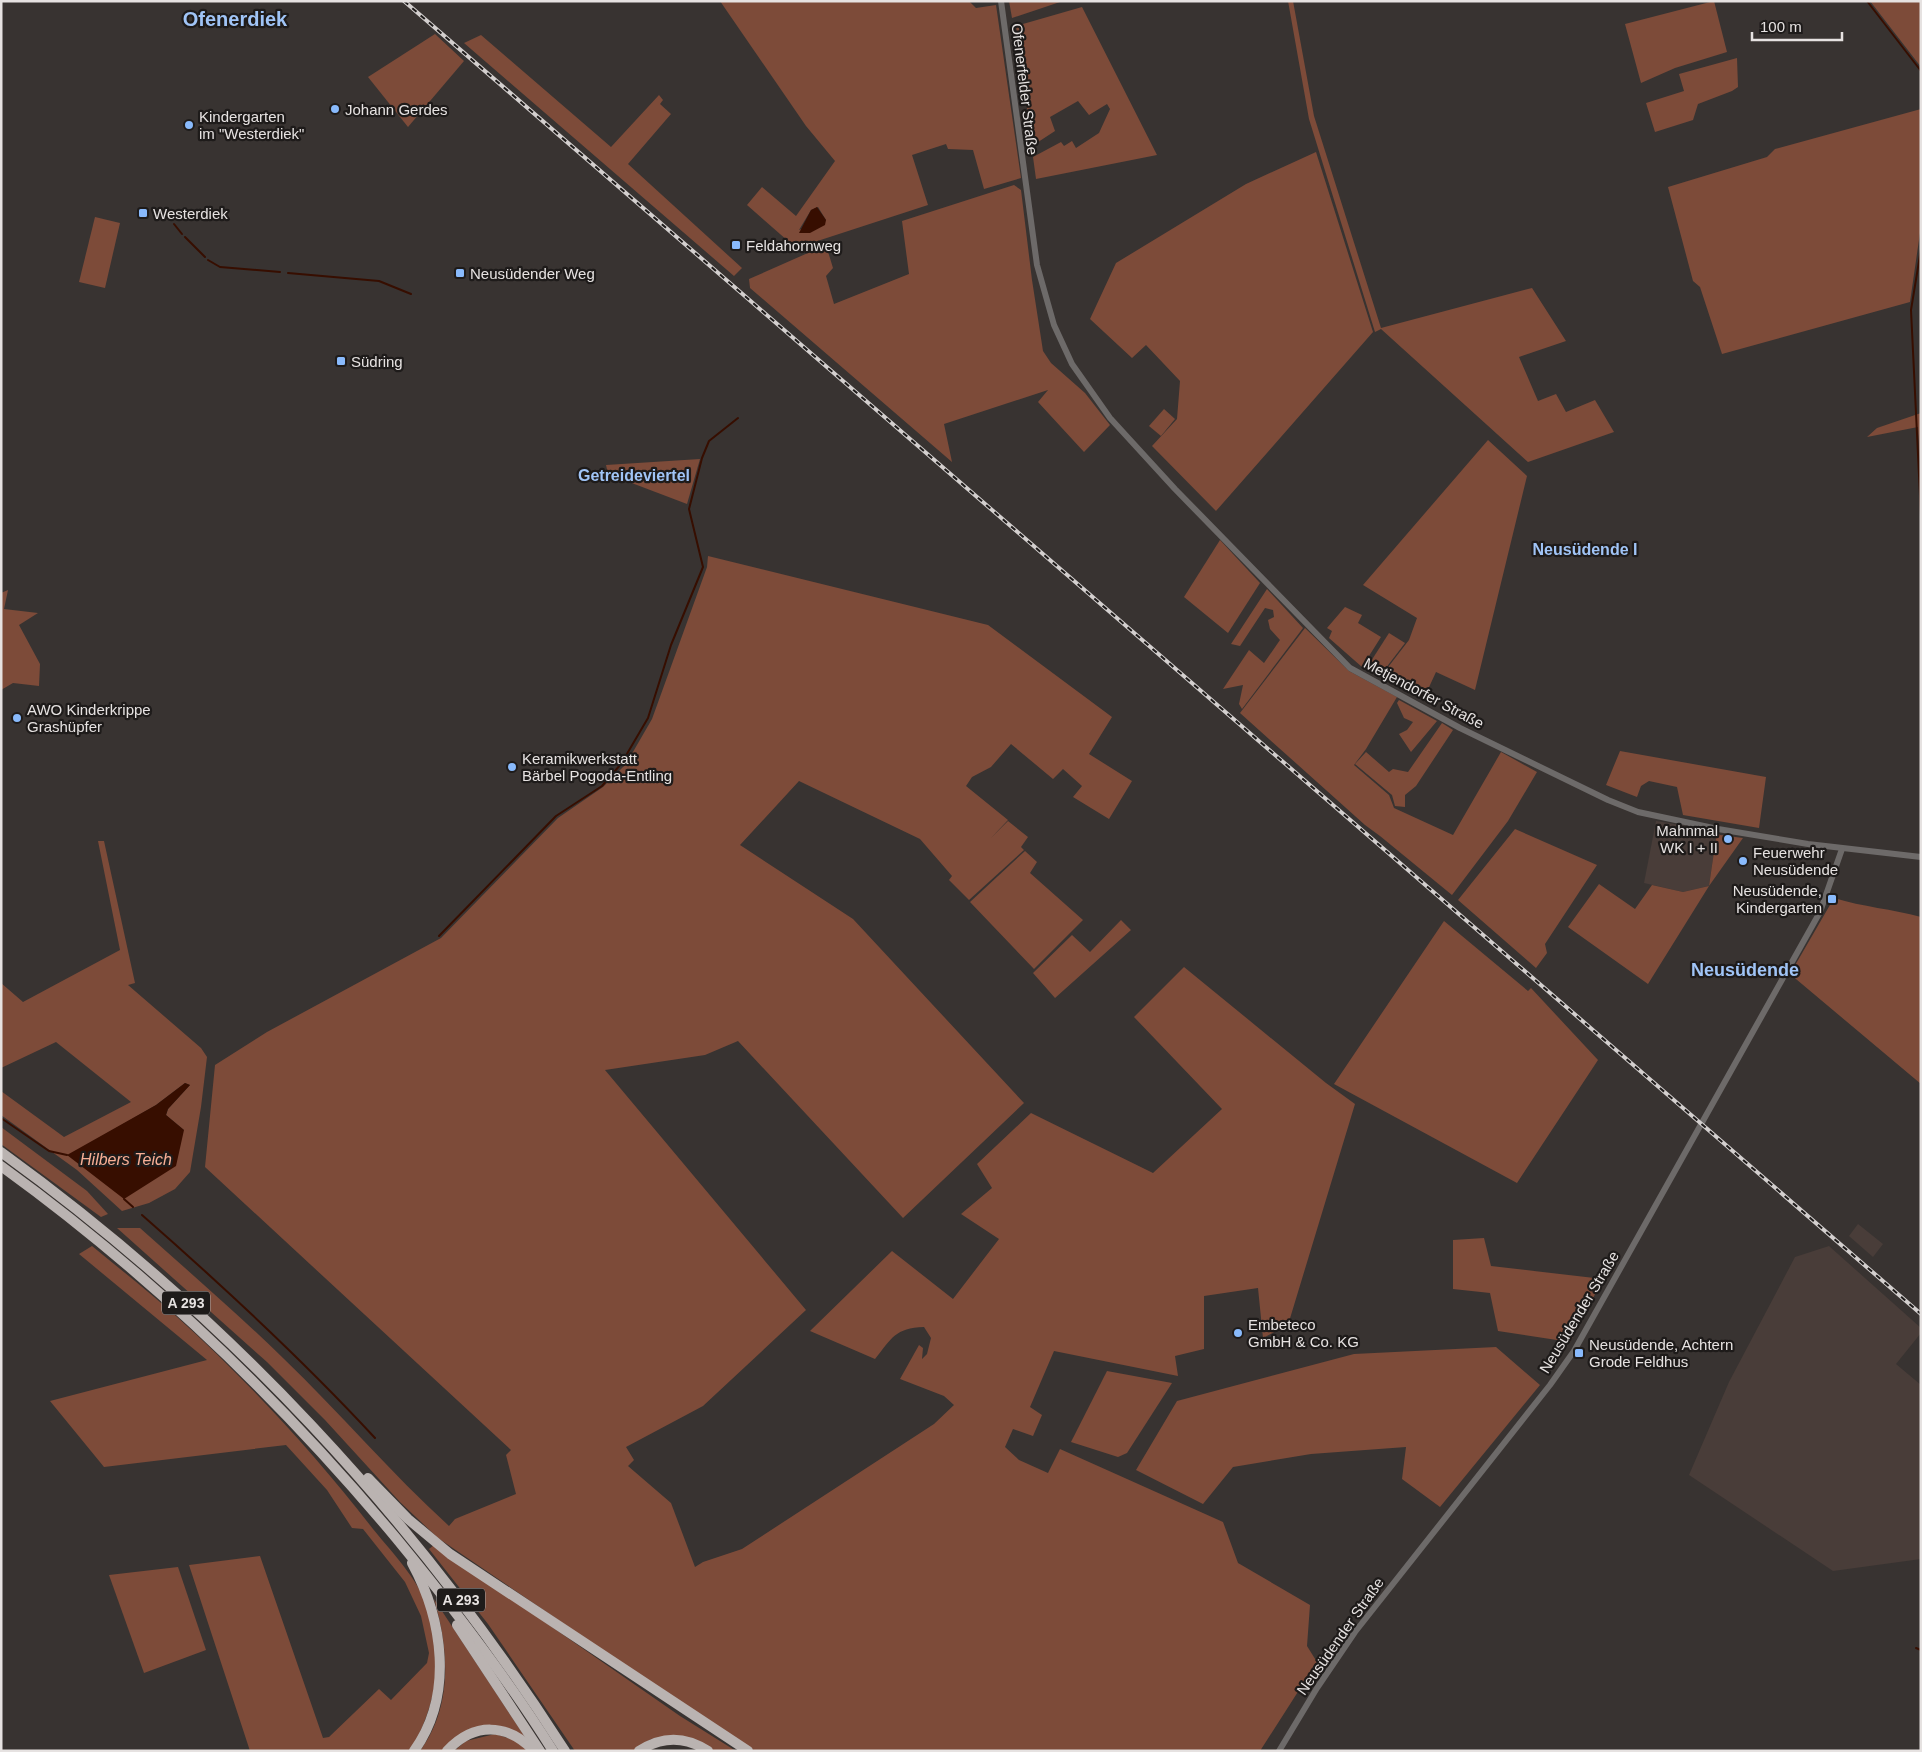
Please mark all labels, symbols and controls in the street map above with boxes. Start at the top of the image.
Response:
district label: Ofenerdiek [183,8,288,30]
scale bar [1752,10,1842,42]
text: 100 m [1760,18,1802,35]
street label: Ofenerfelder Straße [1008,22,1042,156]
place label: Johann Gerdes [345,101,448,118]
marker: Johann Gerdes [329,103,341,115]
place label: Kindergarten im "Westerdiek" [199,108,304,142]
marker: Kindergarten im "Westerdiek" [183,119,195,131]
place label: Westerdiek [153,205,228,222]
marker: Westerdiek [137,207,149,219]
place label: Feldahornweg [746,237,841,254]
marker: Feldahornweg [730,239,742,251]
place label: Neusüdender Weg [470,265,595,282]
marker: Neusüdender Weg [454,267,466,279]
place label: Südring [351,353,403,370]
marker: Südring [335,355,347,367]
district label: Getreideviertel [578,467,690,484]
district label: Neusüdende I [1533,541,1637,558]
street label: Metjendorfer Straße [1361,654,1487,732]
place label: AWO Kinderkrippe Grashüpfer [27,701,151,735]
marker: AWO Kinderkrippe Grashüpfer [11,712,23,724]
place label: Keramikwerkstatt Bärbel Pogoda-Entling [522,750,672,784]
marker: Keramikwerkstatt Bärbel Pogoda-Entling [506,761,518,773]
place label: Mahnmal WK I + II [1656,822,1718,856]
marker: Mahnmal WK I + II [1722,833,1734,845]
place label: Feuerwehr Neusüdende [1753,844,1838,878]
marker: Feuerwehr Neusüdende [1737,855,1749,867]
place label: Neusüdende, Kindergarten [1733,882,1822,916]
marker: Neusüdende, Kindergarten [1826,893,1838,905]
district label: Neusüdende [1691,960,1799,980]
water label: Hilbers Teich [80,1151,172,1168]
street label: Neusüdender Straße [1536,1248,1622,1376]
road number: A 293 [162,1292,210,1315]
place label: Embeteco GmbH & Co. KG [1248,1316,1359,1350]
marker: Embeteco GmbH & Co. KG [1232,1327,1244,1339]
place label: Neusüdende, Achtern Grode Feldhus [1589,1336,1733,1370]
marker: Neusüdende, Achtern Grode Feldhus [1573,1347,1585,1359]
street label: Neusüdender Straße [1293,1574,1387,1698]
road number: A 293 [437,1588,485,1612]

